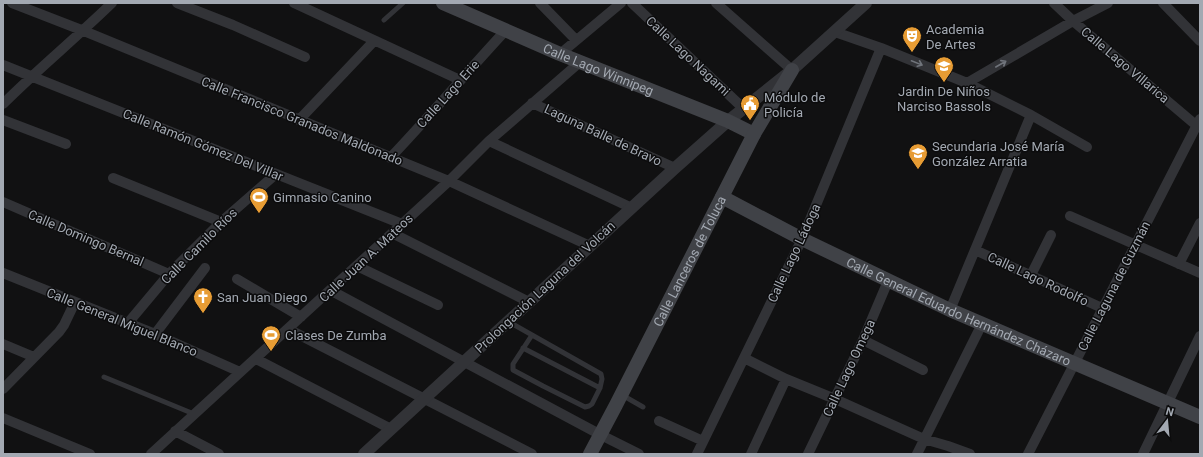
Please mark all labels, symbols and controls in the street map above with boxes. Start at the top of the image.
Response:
street label: Calle Lago Nagami [643,13,733,99]
place label: Academia De Artes [926,22,984,52]
street label: Calle Lago Villarica [1078,24,1172,106]
theatre icon: Academia De Artes [901,25,923,53]
street label: Calle Lago Winnipeg [541,40,656,98]
school or university icon: Jardin De Niños Narciso Bassols [933,55,955,83]
street label: Calle Lago Erie [414,57,482,131]
one-way arrow [995,59,1007,67]
one-way arrow [910,60,922,67]
street label: Calle Francisco Granados Maldonado [199,74,405,168]
place label: Jardin De Niños Narciso Bassols [897,84,991,114]
place label: Módulo de Policía [764,90,825,120]
public building icon: Módulo de Policía [739,93,761,121]
street label: Laguna Balle de Bravo [542,101,664,169]
street label: Calle Ramón Gómez Del Villar [121,106,286,184]
place label: Secundaria José María González Arratia [932,139,1065,169]
school or university icon: Secundaria José María González Arratia [907,142,929,170]
sports icon: Gimnasio Canino [248,186,270,214]
place label: Gimnasio Canino [273,190,372,205]
street label: Calle Lanceros de Toluca [650,193,729,329]
street label: Calle Lago Ládoga [765,201,823,305]
street label: Calle Camilo Ríos [158,205,240,287]
street label: Calle Domingo Bernal [26,207,146,269]
street label: Calle Juan A. Mateos [316,211,416,305]
street label: Prolongación Laguna del Volcán [472,218,618,356]
street label: Calle Laguna de Guzmán [1075,219,1153,353]
street label: Calle Lago Rodolfo [985,249,1091,309]
street label: Calle General Eduardo Hernández Cházaro [844,254,1073,368]
street label: Calle General Miguel Blanco [44,285,200,359]
church icon: San Juan Diego [192,286,214,314]
place label: San Juan Diego [217,290,307,305]
street label: Calle Lago Omega [820,317,878,419]
sports icon: Clases De Zumba [260,324,282,352]
place label: Clases De Zumba [285,328,387,343]
north arrow [1147,401,1187,441]
text: N [1164,405,1175,419]

